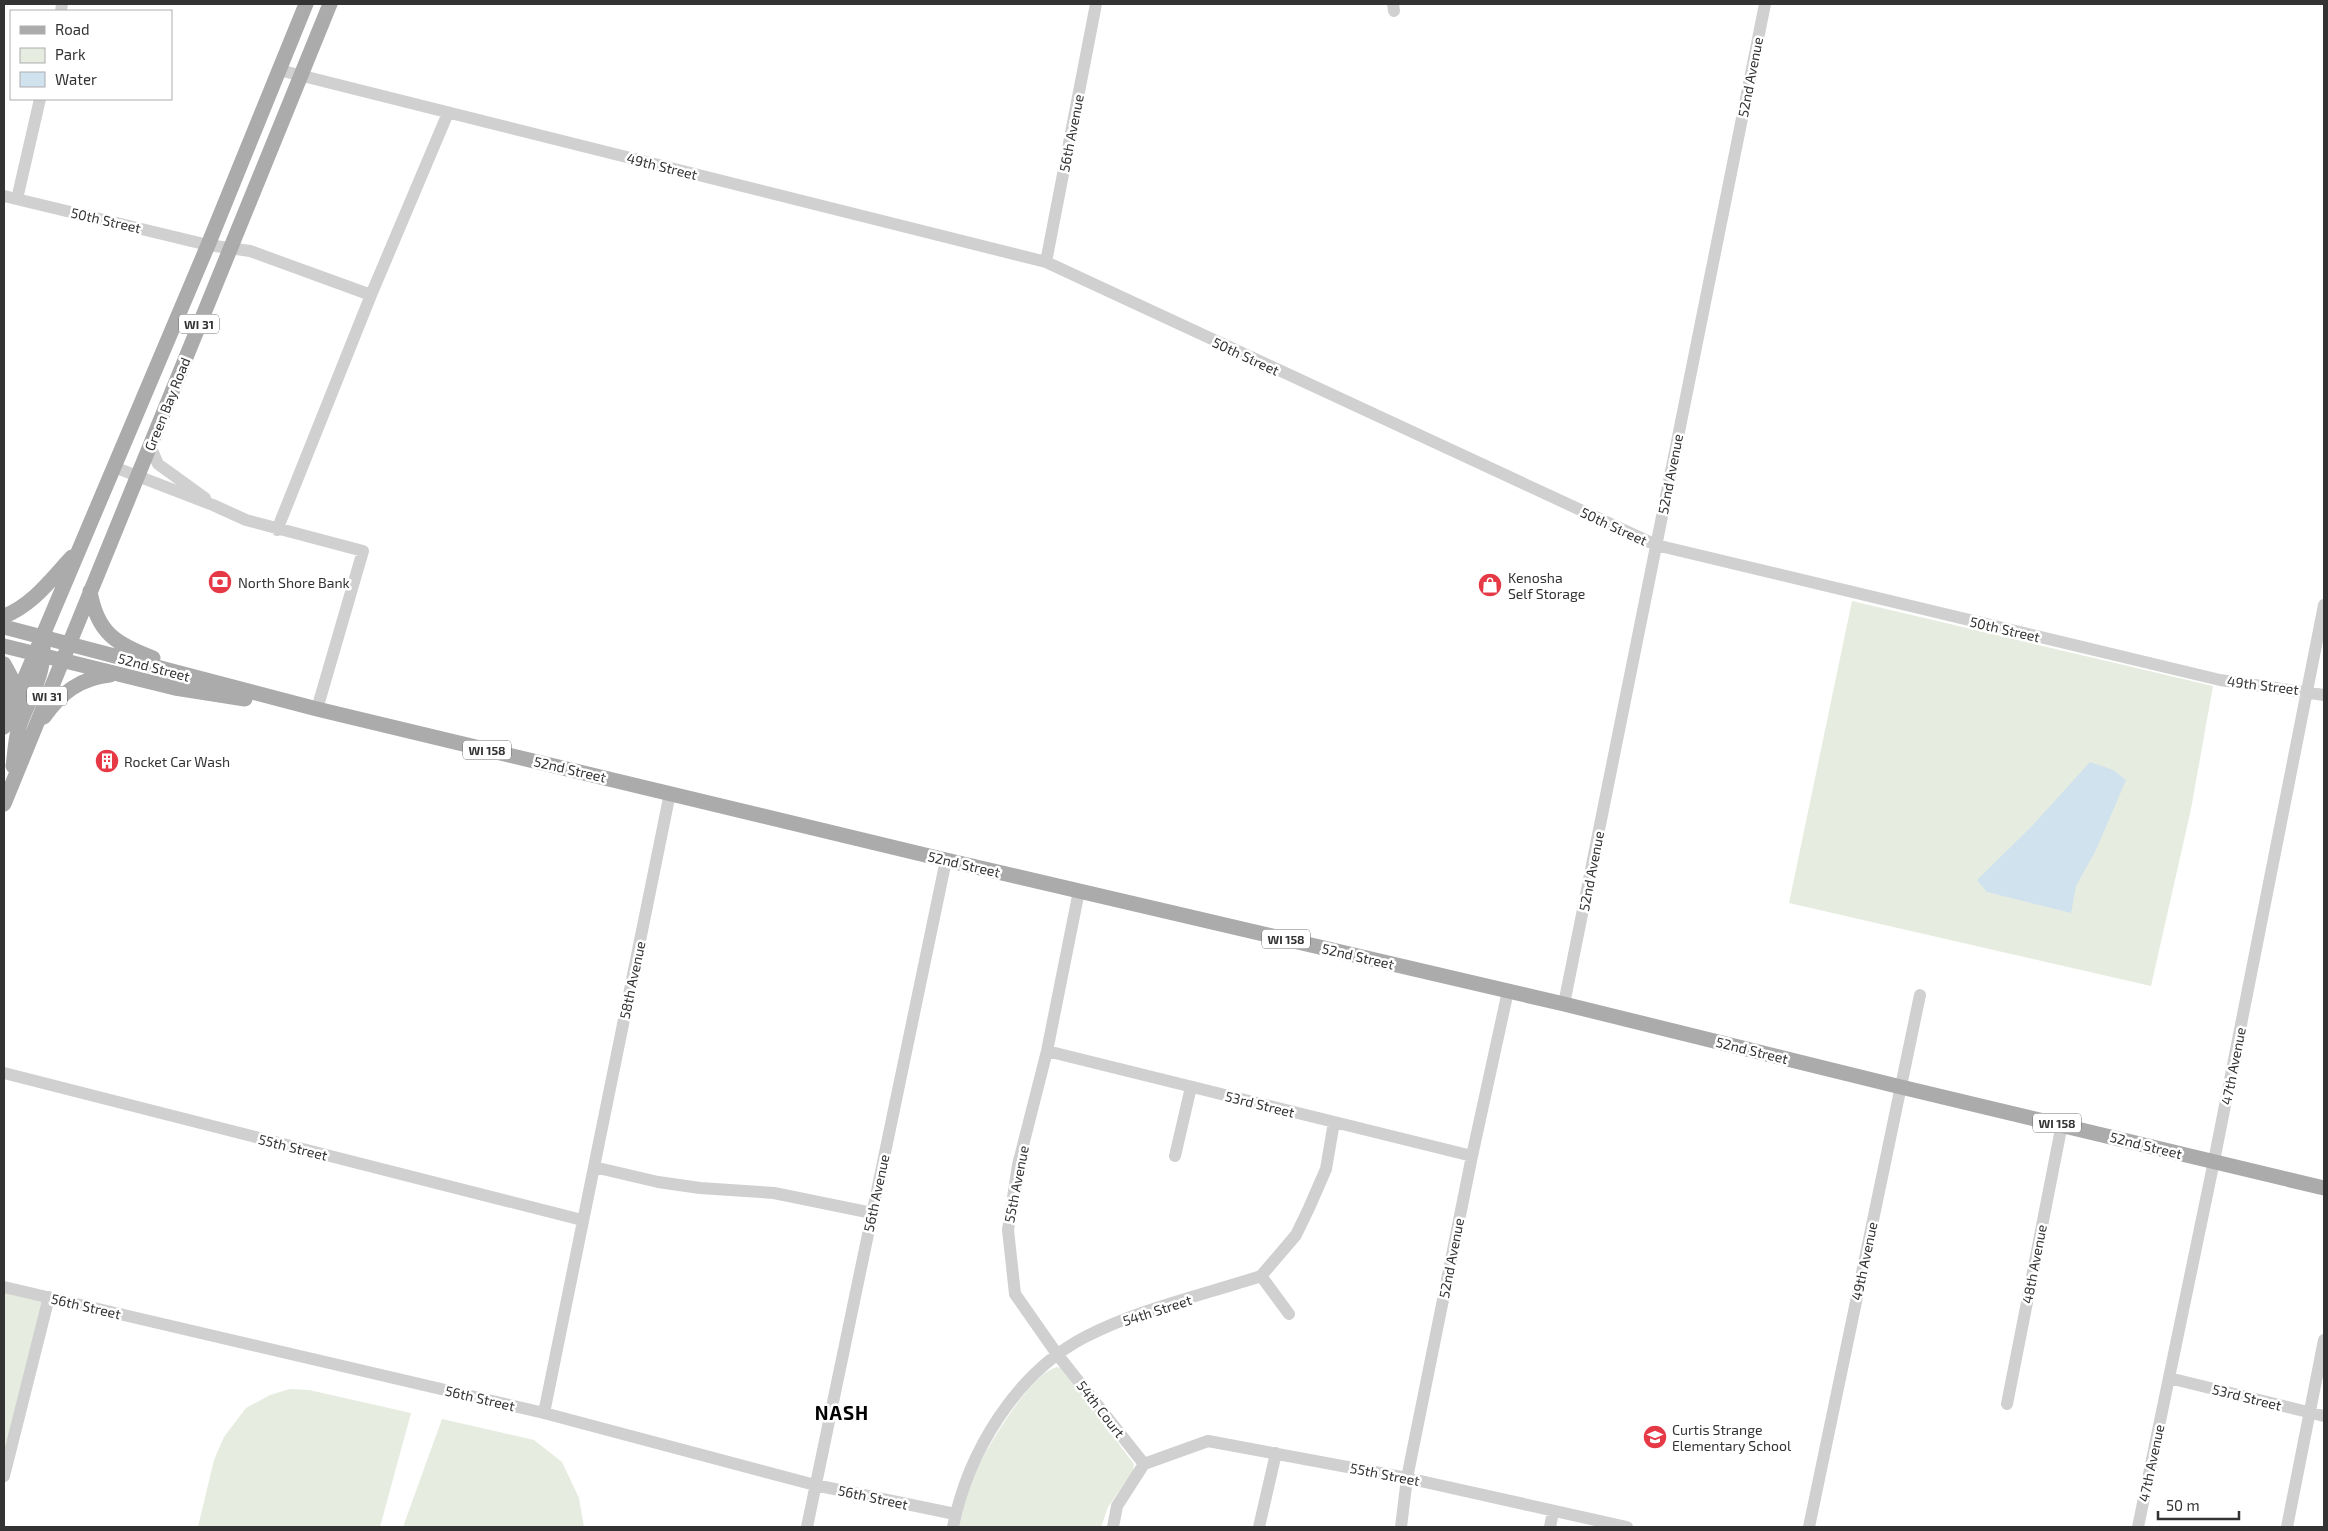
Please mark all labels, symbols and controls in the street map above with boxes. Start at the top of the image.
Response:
legend [10,10,172,100]
text: Road [55,20,90,38]
street label: 52nd Avenue [1734,36,1766,118]
text: Park [55,45,86,63]
text: Water [55,70,97,88]
street label: 56th Avenue [1055,93,1087,173]
street label: 49th Street [625,149,699,183]
street label: 50th Street [69,204,143,236]
road number: WI 31 [179,314,219,334]
street label: 50th Street [1210,333,1282,379]
street label: Green Bay Road [141,355,193,453]
street label: 52nd Avenue [1654,433,1686,515]
street label: 50th Street [1578,503,1650,549]
bank icon: North Shore Bank [207,569,233,595]
place label: Kenosha Self Storage [1508,569,1585,602]
shop icon: Kenosha Self Storage [1477,572,1503,598]
place label: North Shore Bank [238,574,350,591]
street label: 50th Street [1968,613,2042,645]
street label: 52nd Street [116,649,192,685]
street label: 49th Street [2226,672,2300,698]
road number: WI 31 [27,686,67,706]
road number: WI 158 [463,740,511,760]
building icon: Rocket Car Wash [94,748,120,774]
street label: 52nd Street [532,752,608,786]
place label: Rocket Car Wash [124,753,230,770]
street label: 52nd Avenue [1575,830,1607,912]
street label: 52nd Street [926,847,1002,881]
road number: WI 158 [1262,930,1310,949]
street label: 52nd Street [1320,939,1396,973]
street label: 58th Avenue [615,940,649,1020]
street label: 47th Avenue [2217,1026,2249,1106]
street label: 52nd Street [1714,1033,1790,1067]
street label: 53rd Street [1224,1087,1296,1121]
road number: WI 158 [2033,1114,2081,1132]
street label: 52nd Street [2108,1128,2184,1162]
street label: 55th Street [257,1130,329,1164]
street label: 55th Avenue [1000,1144,1032,1224]
street label: 56th Avenue [860,1153,892,1233]
street label: 52nd Avenue [1435,1217,1467,1299]
street label: 49th Avenue [1847,1220,1881,1302]
street label: 48th Avenue [2018,1223,2050,1305]
street label: 56th Street [49,1290,123,1322]
street label: 54th Street [1120,1291,1194,1329]
street label: 54th Court [1073,1377,1129,1441]
street label: 53rd Street [2211,1380,2283,1414]
street label: 56th Street [443,1382,517,1414]
district label: NASH [815,1401,869,1424]
place label: Curtis Strange Elementary School [1672,1421,1792,1454]
street label: 47th Avenue [2134,1423,2168,1503]
school or university icon: Curtis Strange Elementary School [1642,1424,1668,1450]
street label: 55th Street [1349,1459,1421,1489]
street label: 56th Street [837,1481,909,1513]
scale bar [2158,1488,2239,1520]
text: 50 m [2166,1496,2200,1514]

